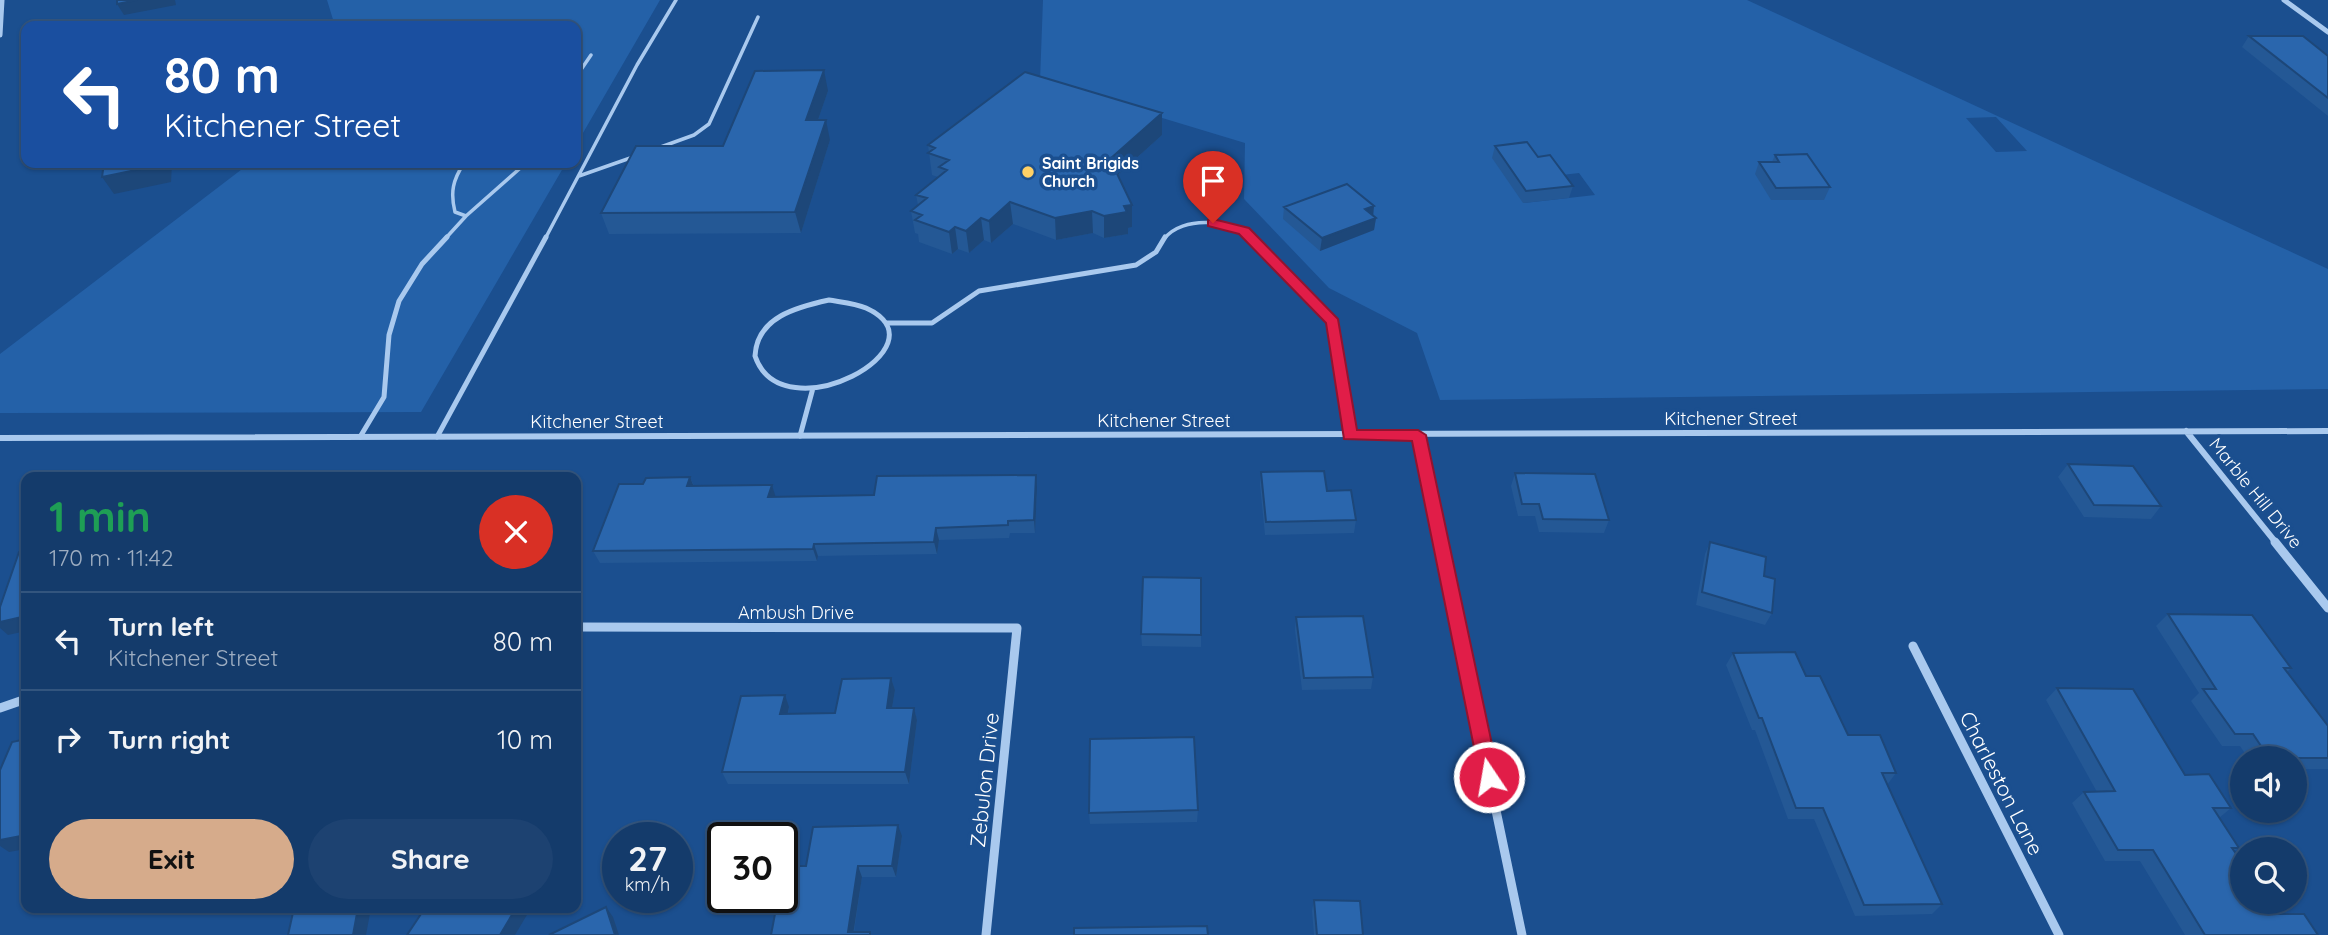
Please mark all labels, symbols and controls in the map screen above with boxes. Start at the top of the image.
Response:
text: 80 m [164,44,280,105]
icon: left [49,49,140,140]
text: Kitchener Street [164,105,401,145]
pin [1183,151,1243,223]
place label: Saint Brigids Church [1042,153,1139,191]
icon: arrive [1194,162,1232,200]
marker: Saint Brigids Church [1020,164,1036,180]
street label: Kitchener Street [1664,407,1798,430]
street label: Kitchener Street [1097,409,1231,432]
street label: Kitchener Street [530,410,664,433]
street label: Marble Hill Drive [2204,433,2308,553]
text: 1 min [49,490,151,543]
button: close [479,495,553,569]
text: 170 m · 11:42 [49,543,173,572]
street label: Ambush Drive [738,601,854,624]
text: Turn left [108,610,215,643]
icon: left [49,622,87,660]
text: 80 m [493,625,553,658]
text: Kitchener Street [108,643,278,672]
street label: Charleston Lane [1954,707,2050,859]
street label: Zebulon Drive [964,711,1004,849]
icon: right [49,720,87,758]
text: Turn right [108,723,230,756]
text: 10 m [497,723,553,756]
position arrow [1452,740,1526,814]
map controls [2230,746,2307,914]
button: sound [2230,746,2307,823]
button: Exit [49,819,294,899]
button: Share [308,819,553,899]
speed limit sign: 30 [707,822,798,913]
text: 27 [628,836,667,880]
button: search [2230,837,2307,914]
text: km/h [625,873,670,896]

